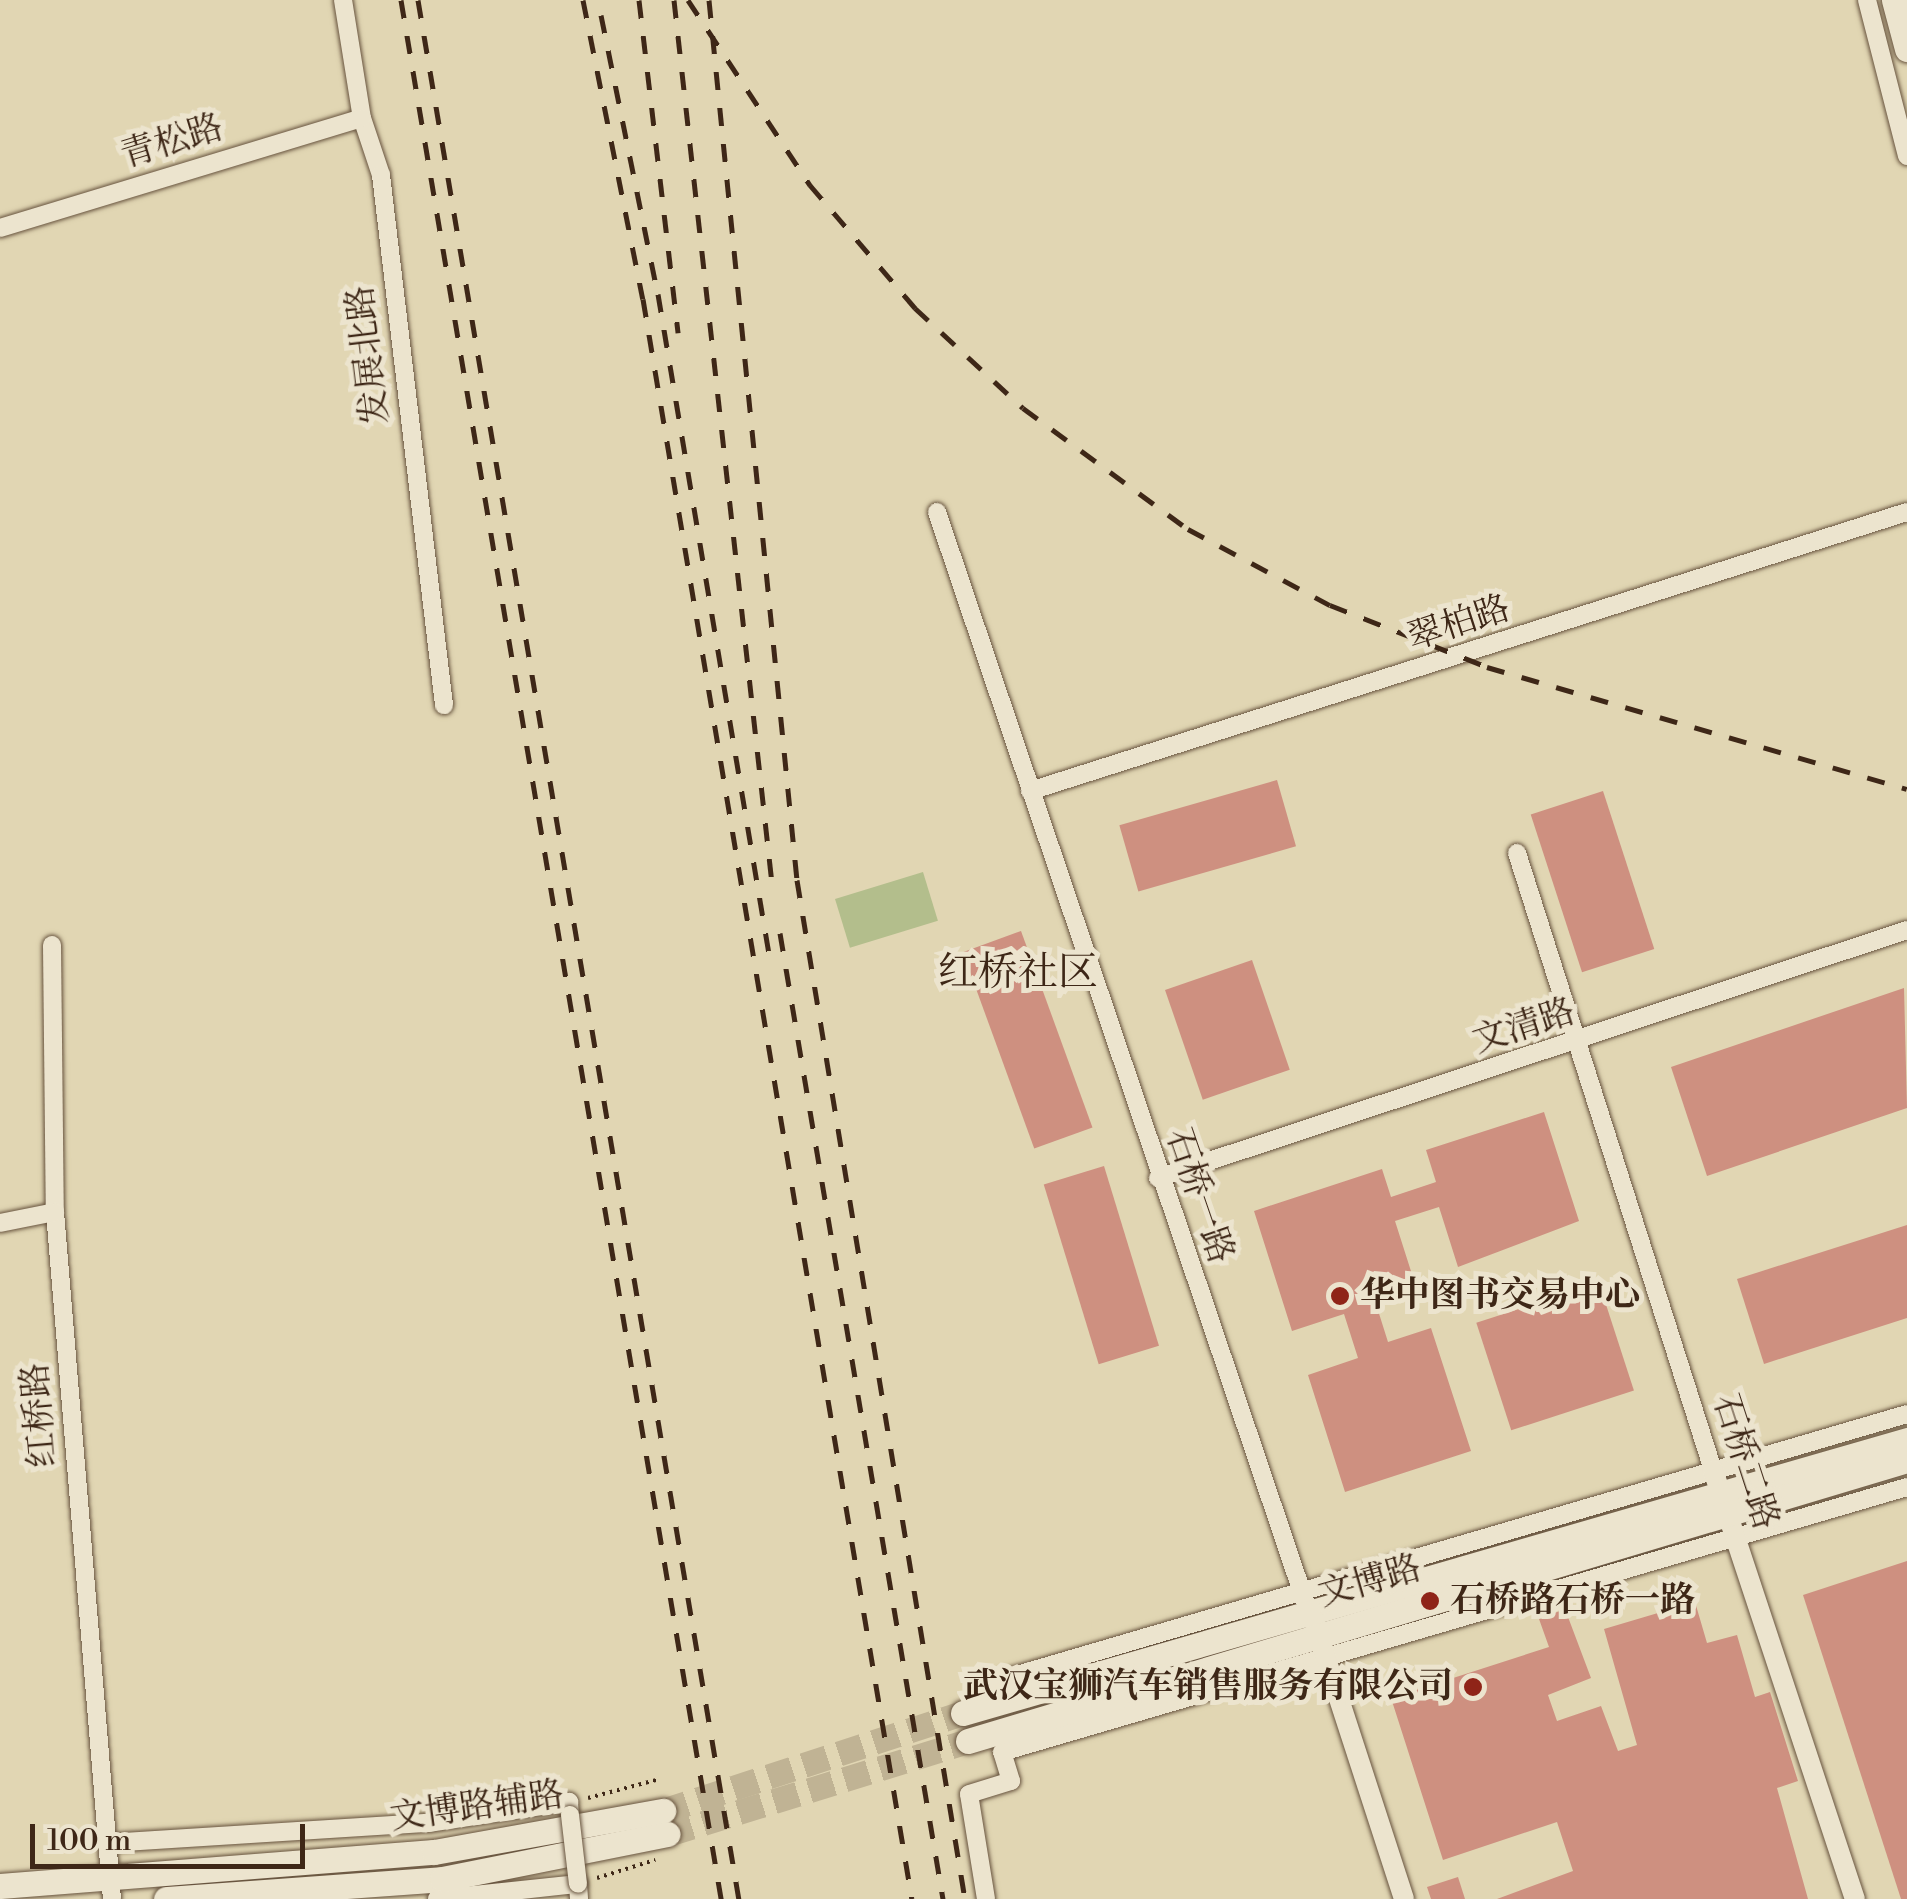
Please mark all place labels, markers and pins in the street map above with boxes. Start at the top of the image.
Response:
place label: 华中图书交易中心 [1360,1275,1640,1317]
marker: 华中图书交易中心 [1329,1285,1351,1307]
place label: 石桥路石桥一路 [1450,1580,1695,1622]
marker: 石桥路石桥一路 [1419,1590,1441,1612]
place label: 武汉宝狮汽车销售服务有限公司 [963,1666,1453,1708]
marker: 武汉宝狮汽车销售服务有限公司 [1462,1676,1484,1698]

